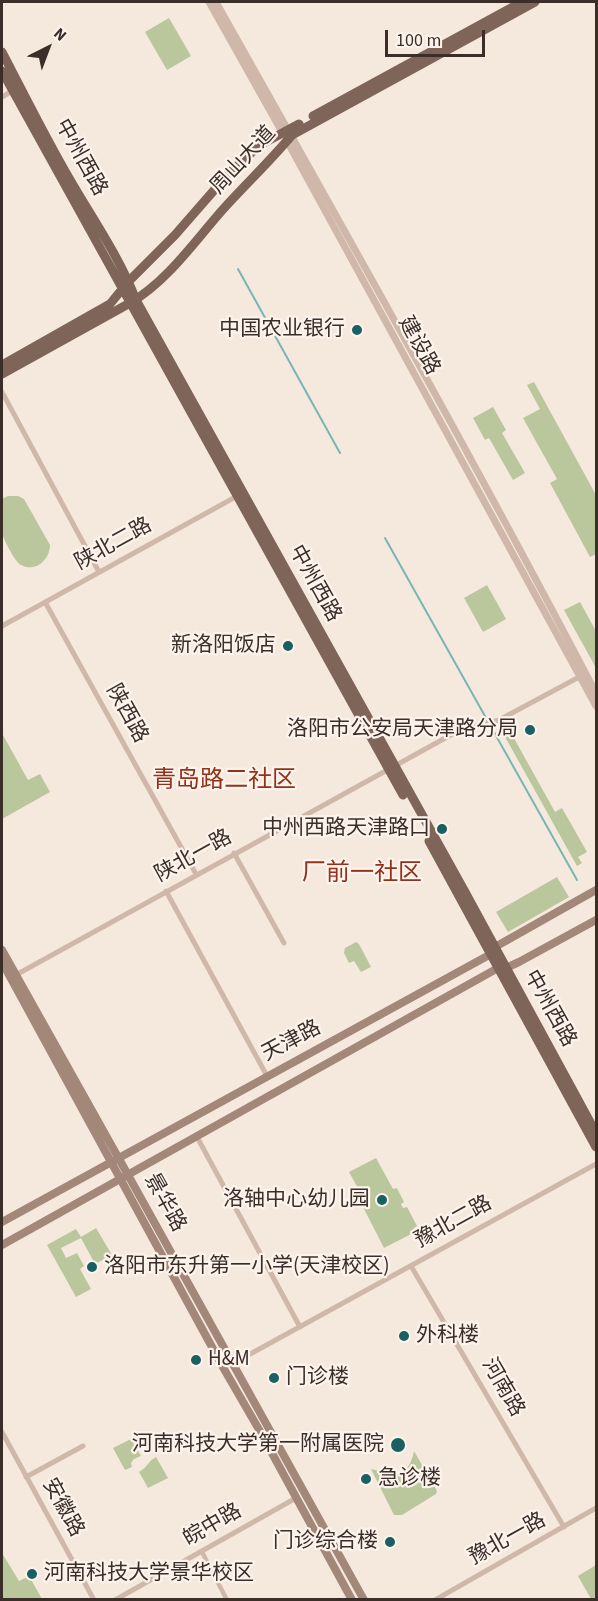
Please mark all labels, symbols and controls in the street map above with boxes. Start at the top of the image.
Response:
north arrow [18,18,78,78]
scale bar [388,18,488,56]
text: N [49,23,71,46]
text: 100 m [396,28,441,53]
street label: 中州西路 [49,115,111,201]
street label: 周山大道 [206,122,282,200]
street label: 建设路 [392,312,444,380]
place label: 中国农业银行 [219,317,345,343]
marker: 中国农业银行 [350,323,364,337]
street label: 陕北二路 [71,514,157,576]
street label: 中州西路 [283,541,345,627]
place label: 新洛阳饭店 [171,633,276,659]
marker: 新洛阳饭店 [281,639,295,653]
street label: 陕西路 [100,680,152,748]
place label: 洛阳市公安局天津路分局 [287,717,518,743]
marker: 洛阳市公安局天津路分局 [523,723,537,737]
district label: 青岛路二社区 [152,768,296,796]
place label: 中州西路天津路口 [262,816,430,842]
marker: 中州西路天津路口 [435,822,449,836]
street label: 陕北一路 [151,826,237,888]
district label: 厂前一社区 [302,861,422,889]
street label: 中州西路 [518,966,580,1052]
street label: 天津路 [258,1016,326,1068]
street label: 景华路 [138,1169,190,1237]
place label: 洛轴中心幼儿园 [223,1187,370,1213]
street label: 豫北二路 [411,1192,497,1254]
marker: 洛轴中心幼儿园 [375,1193,389,1207]
place label: 洛阳市东升第一小学(天津校区) [104,1254,390,1280]
marker: 洛阳市东升第一小学(天津校区) [85,1260,99,1274]
place label: 外科楼 [416,1323,479,1349]
marker: 外科楼 [397,1329,411,1343]
place label: H&M [208,1347,250,1373]
marker: H&M [189,1353,203,1367]
street label: 河南路 [475,1354,529,1422]
place label: 门诊楼 [286,1365,349,1391]
marker: 门诊楼 [267,1371,281,1385]
place label: 河南科技大学第一附属医院 [132,1432,384,1458]
marker: 河南科技大学第一附属医院 [389,1436,407,1454]
place label: 急诊楼 [378,1466,441,1492]
marker: 急诊楼 [359,1472,373,1486]
street label: 安徽路 [36,1474,88,1542]
street label: 皖中路 [179,1499,247,1553]
street label: 豫北一路 [465,1509,551,1571]
place label: 门诊综合楼 [273,1529,378,1555]
marker: 门诊综合楼 [383,1535,397,1549]
place label: 河南科技大学景华校区 [44,1561,254,1587]
marker: 河南科技大学景华校区 [25,1567,39,1581]

